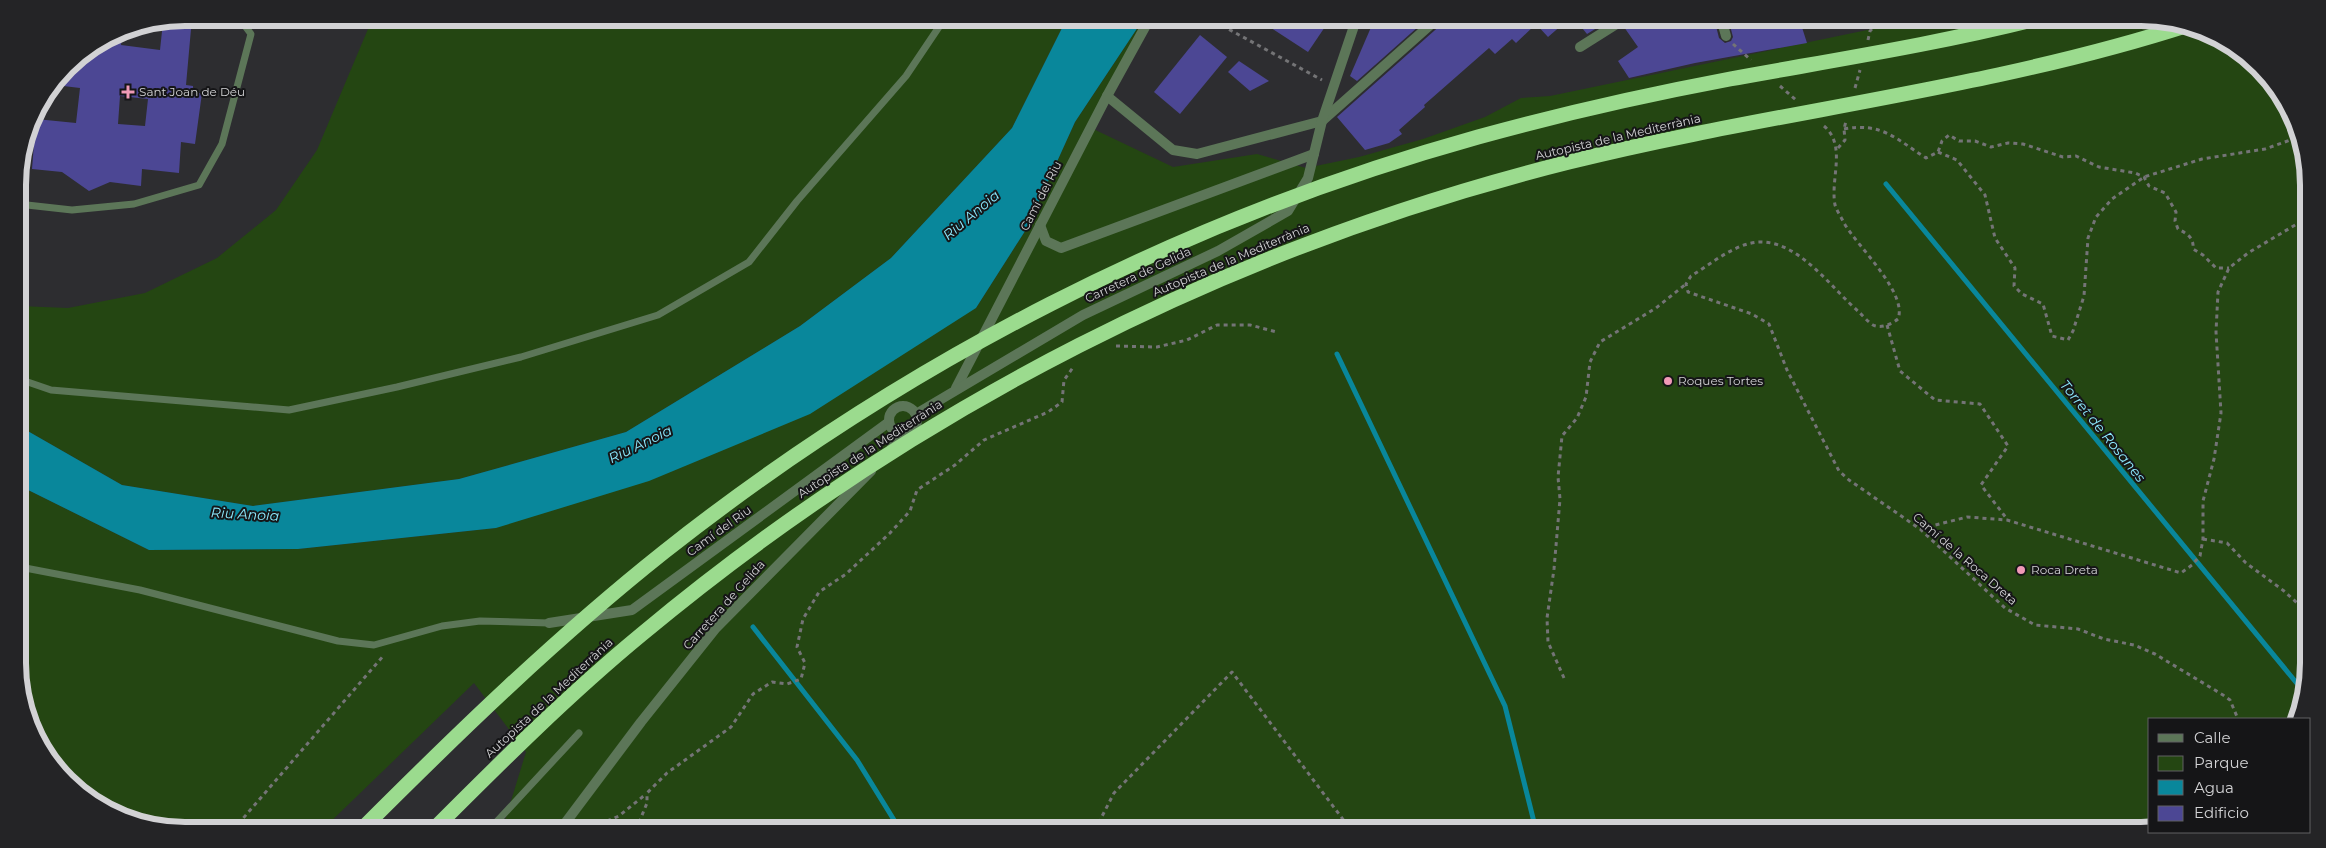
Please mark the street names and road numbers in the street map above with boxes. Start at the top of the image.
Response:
street label: Autopista de la Mediterrània [1534,110,1702,163]
street label: Camí del Riu [1017,158,1065,233]
street label: Autopista de la Mediterrània [1150,220,1312,299]
street label: Carretera de Gelida [1082,243,1193,306]
street label: Autopista de la Mediterrània [795,396,945,501]
street label: Camí del Riu [683,502,754,559]
street label: Camí de la Roca Dreta [1910,509,2021,608]
street label: Carretera de Gelida [679,557,768,653]
street label: Autopista de la Mediterrània [482,634,616,761]

